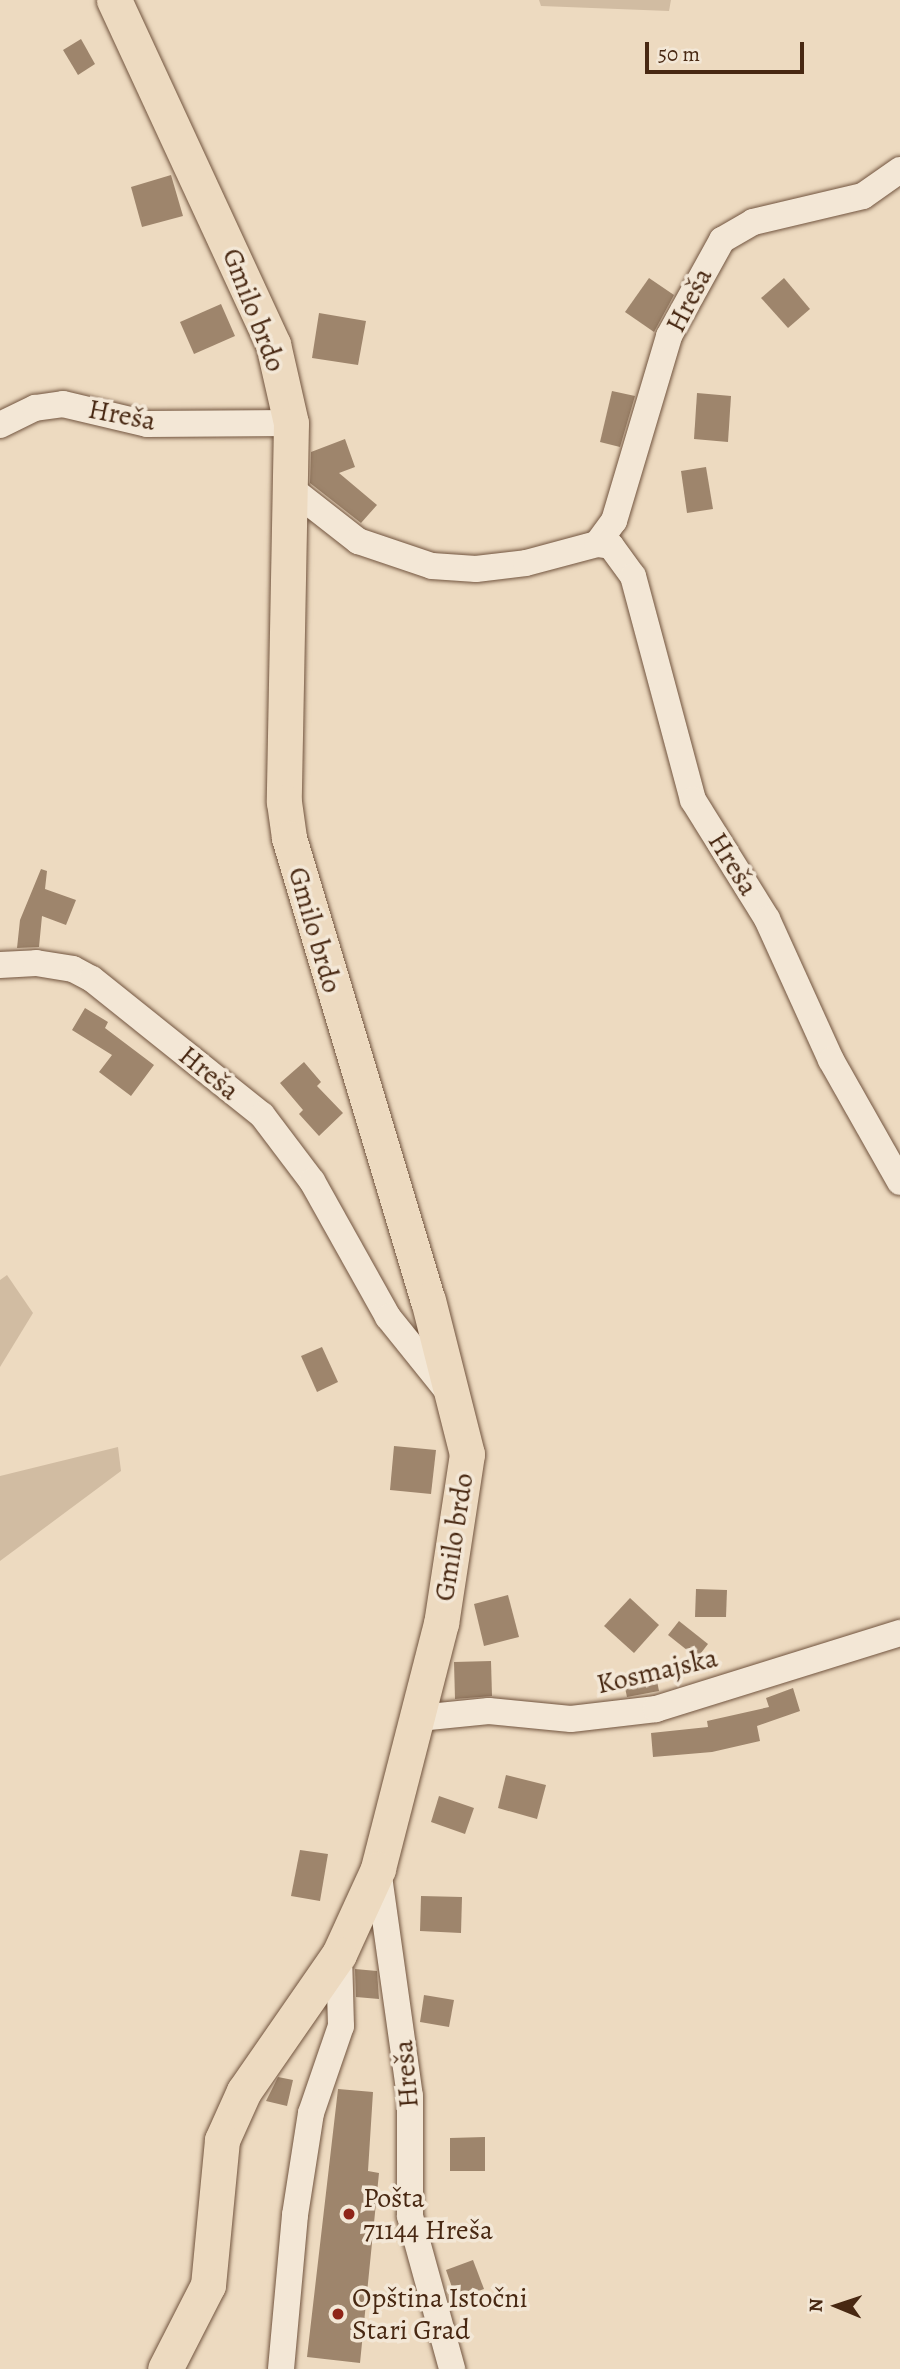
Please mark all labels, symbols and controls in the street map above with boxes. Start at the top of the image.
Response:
scale bar [648,28,807,72]
text: 50 m [658,40,700,68]
street label: Gmilo brdo [215,244,293,376]
street label: Hreša [659,262,719,338]
street label: Hreša [85,392,159,438]
street label: Hreša [701,826,765,902]
street label: Gmilo brdo [281,863,349,997]
street label: Hreša [172,1039,246,1107]
street label: Gmilo brdo [427,1471,481,1603]
street label: Kosmajska [593,1641,721,1701]
street label: Hreša [386,2039,426,2109]
place label: Pošta 71144 Hreša [363,2181,493,2247]
marker: Pošta 71144 Hreša [341,2206,357,2222]
north arrow [802,2271,872,2341]
place label: Opština Istočni Stari Grad [352,2281,528,2347]
text: N [803,2298,829,2313]
marker: Opština Istočni Stari Grad [330,2306,346,2322]

